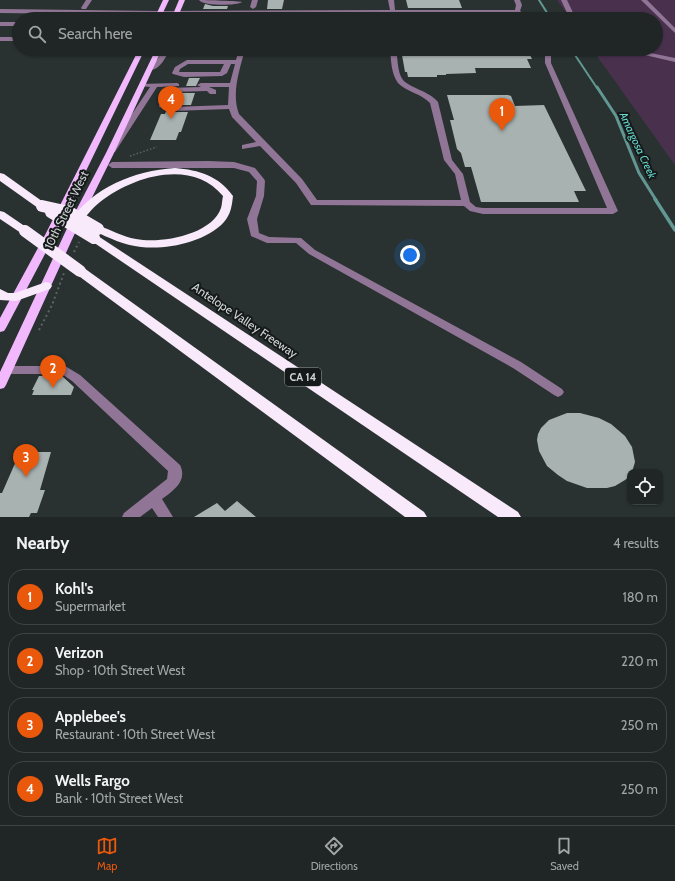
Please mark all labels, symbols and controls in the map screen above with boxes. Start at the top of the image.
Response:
search box [12,12,663,56]
icon: search [26,23,48,45]
text: Search here [58,25,133,43]
pin: 4 [158,86,184,119]
pin: 1 [489,98,515,131]
water label: Amargosa Creek [616,109,660,181]
street label: 10th Street West [41,168,91,252]
your location [400,245,420,265]
street label: Antelope Valley Freeway [189,279,301,361]
pin: 2 [40,355,66,388]
road number: CA 14 [285,368,321,386]
pin: 3 [13,444,39,477]
map controls [627,469,663,505]
button: locate [627,469,663,505]
text: Nearby [16,533,69,553]
text: 4 results [613,535,659,551]
text: Kohl's [55,580,93,598]
text: 1 [28,589,32,605]
text: 180 m [622,589,658,605]
text: Supermarket [55,598,126,614]
text: Verizon [55,644,104,662]
text: 2 [27,653,33,669]
text: 220 m [621,653,658,669]
text: Shop · 10th Street West [55,662,185,678]
text: Applebee's [55,708,126,726]
text: 3 [26,717,34,733]
text: 250 m [621,717,658,733]
text: Restaurant · 10th Street West [55,726,215,742]
text: Wells Fargo [55,772,130,790]
text: 4 [26,781,34,797]
text: 250 m [621,781,658,797]
text: Bank · 10th Street West [55,790,183,806]
tab: Map [96,835,118,873]
tab: Directions [311,835,358,873]
tab: Saved [550,835,579,873]

